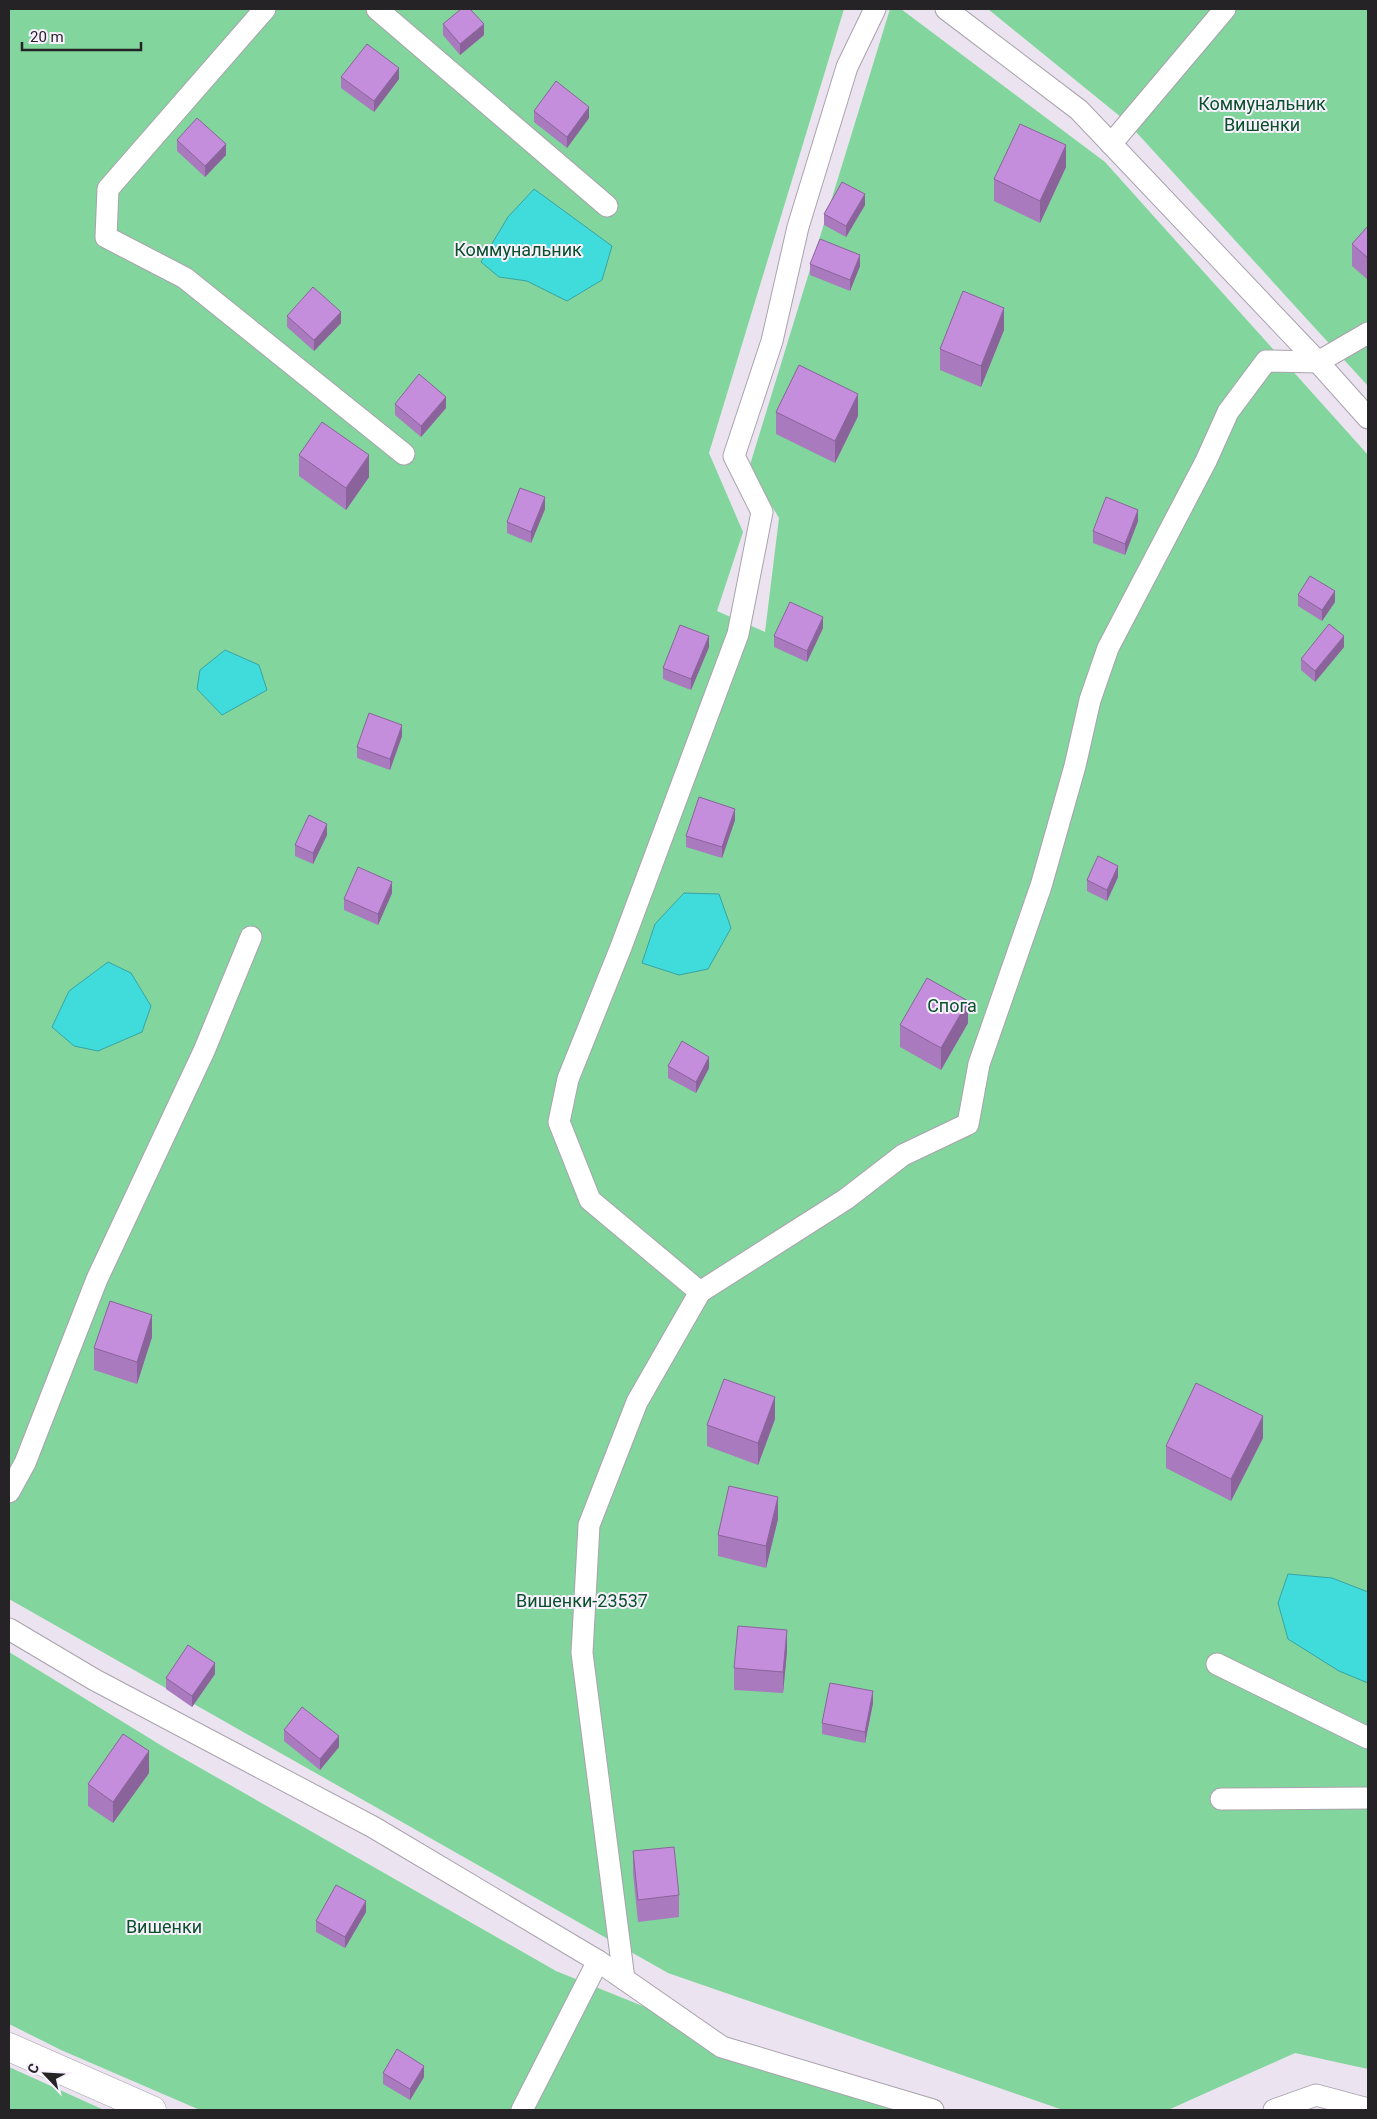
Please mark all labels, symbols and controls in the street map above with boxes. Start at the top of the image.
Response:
scale bar [22,20,141,52]
text: 20 m [30,28,64,46]
park label: Коммунальник Вишенки [1198,93,1326,135]
park label: Коммунальник [454,239,582,260]
park label: Спога [927,995,977,1016]
park label: Вишенки-23537 [516,1590,648,1611]
park label: Вишенки [126,1916,202,1937]
north arrow [20,2049,70,2099]
text: С [24,2061,42,2076]

